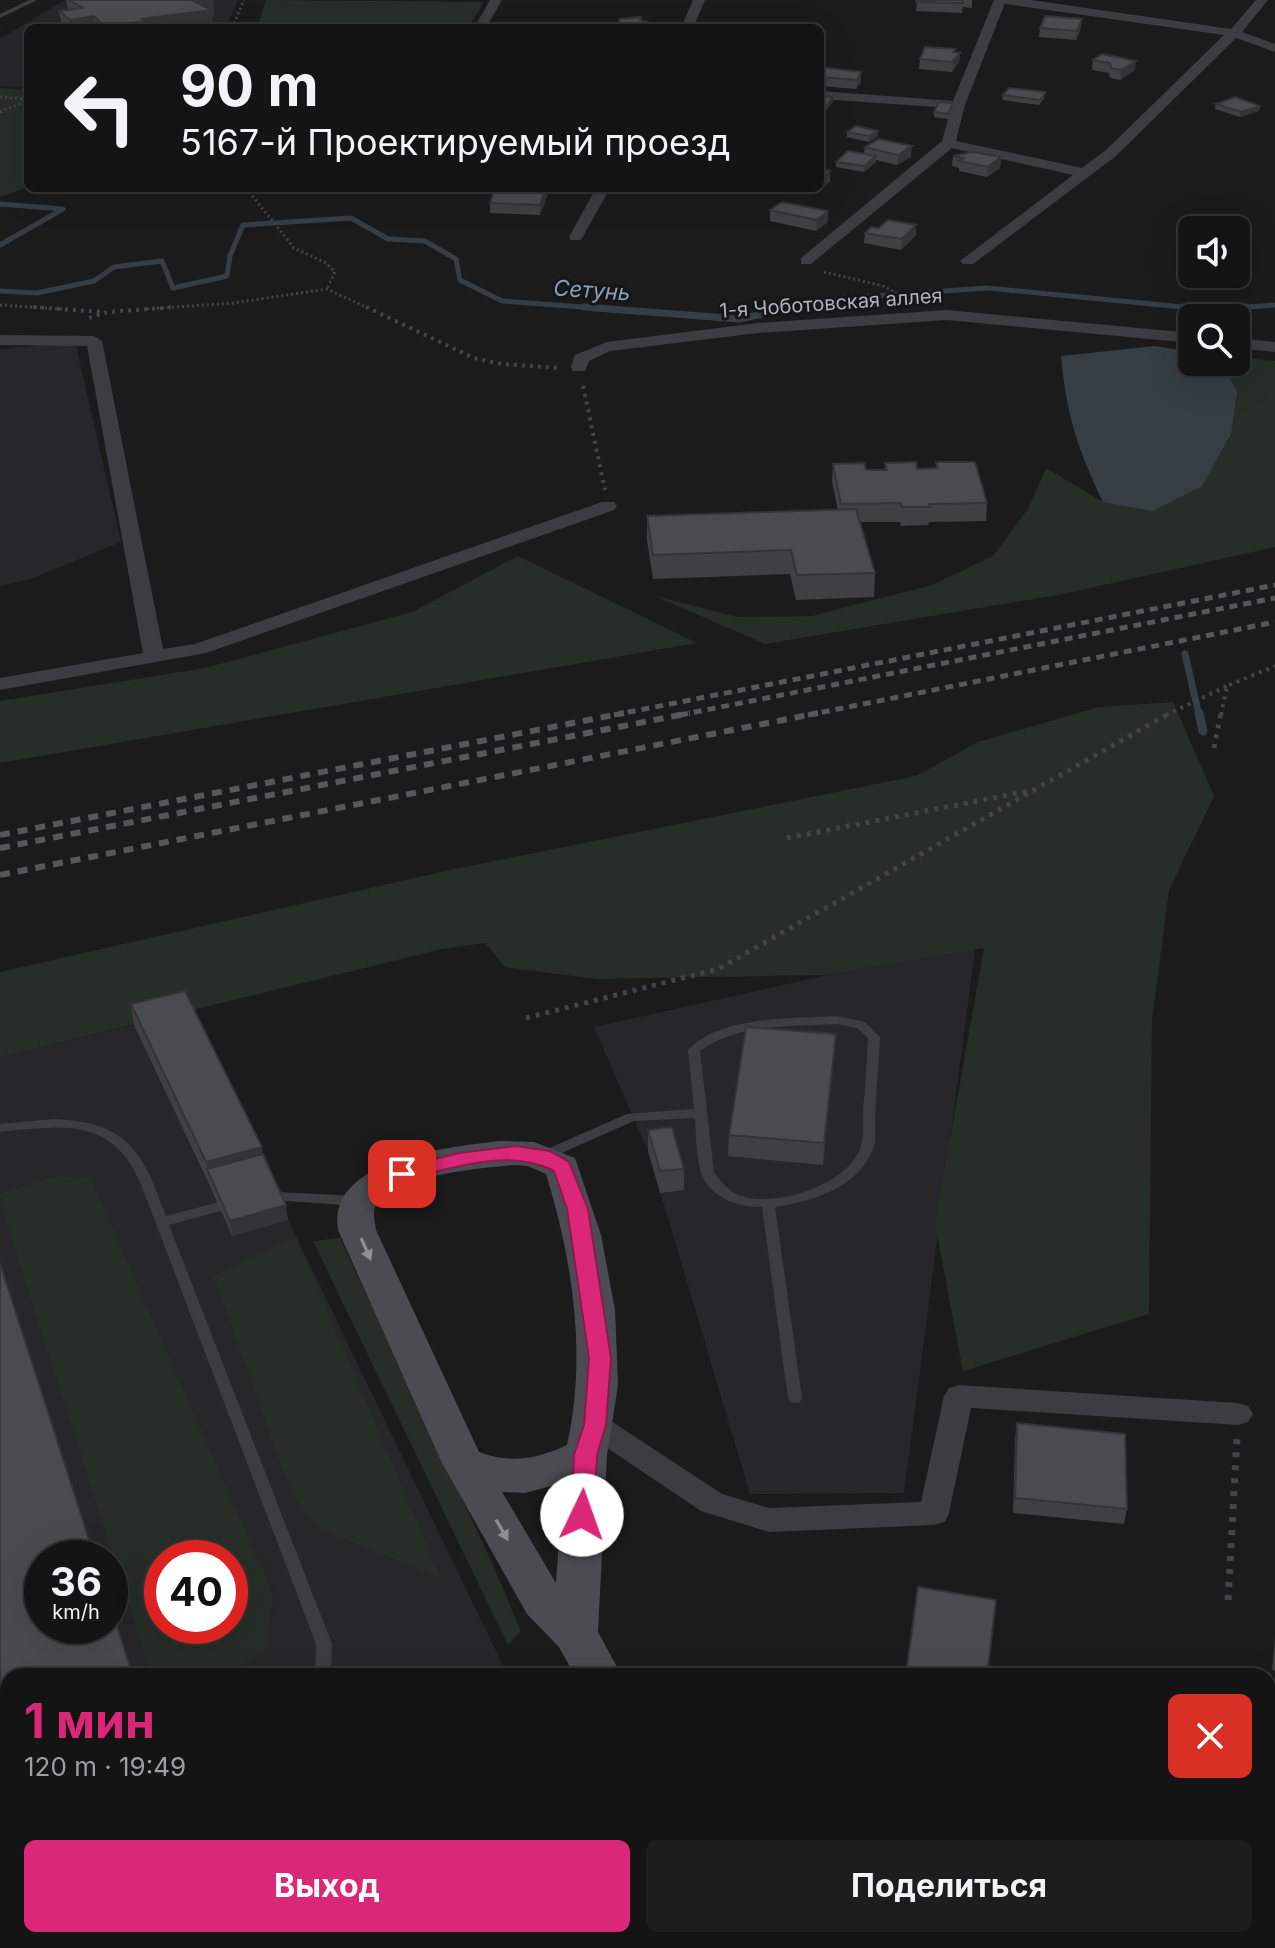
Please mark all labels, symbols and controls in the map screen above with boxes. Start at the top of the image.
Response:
text: 90 m [180,52,319,120]
icon: left [48,56,152,160]
text: 5167-й Проектируемый проезд [180,120,730,164]
map controls [1178,216,1250,376]
button: sound [1178,216,1250,288]
water label: Сетунь [553,274,631,306]
street label: 1-я Чоботовская аллея [719,283,943,323]
button: search [1178,304,1250,376]
pin [368,1140,436,1208]
icon: arrive [380,1152,424,1196]
one-way arrow [359,1237,373,1261]
position arrow [540,1473,624,1557]
one-way arrow [495,1519,509,1542]
speed limit sign: 40 [144,1540,248,1644]
text: 36 [50,1557,102,1606]
text: km/h [52,1600,100,1624]
text: 1 мин [24,1691,155,1750]
button: close [1168,1694,1252,1778]
text: 120 m · 19:49 [24,1751,186,1782]
button: Выход [24,1840,630,1932]
button: Поделиться [646,1840,1252,1932]

